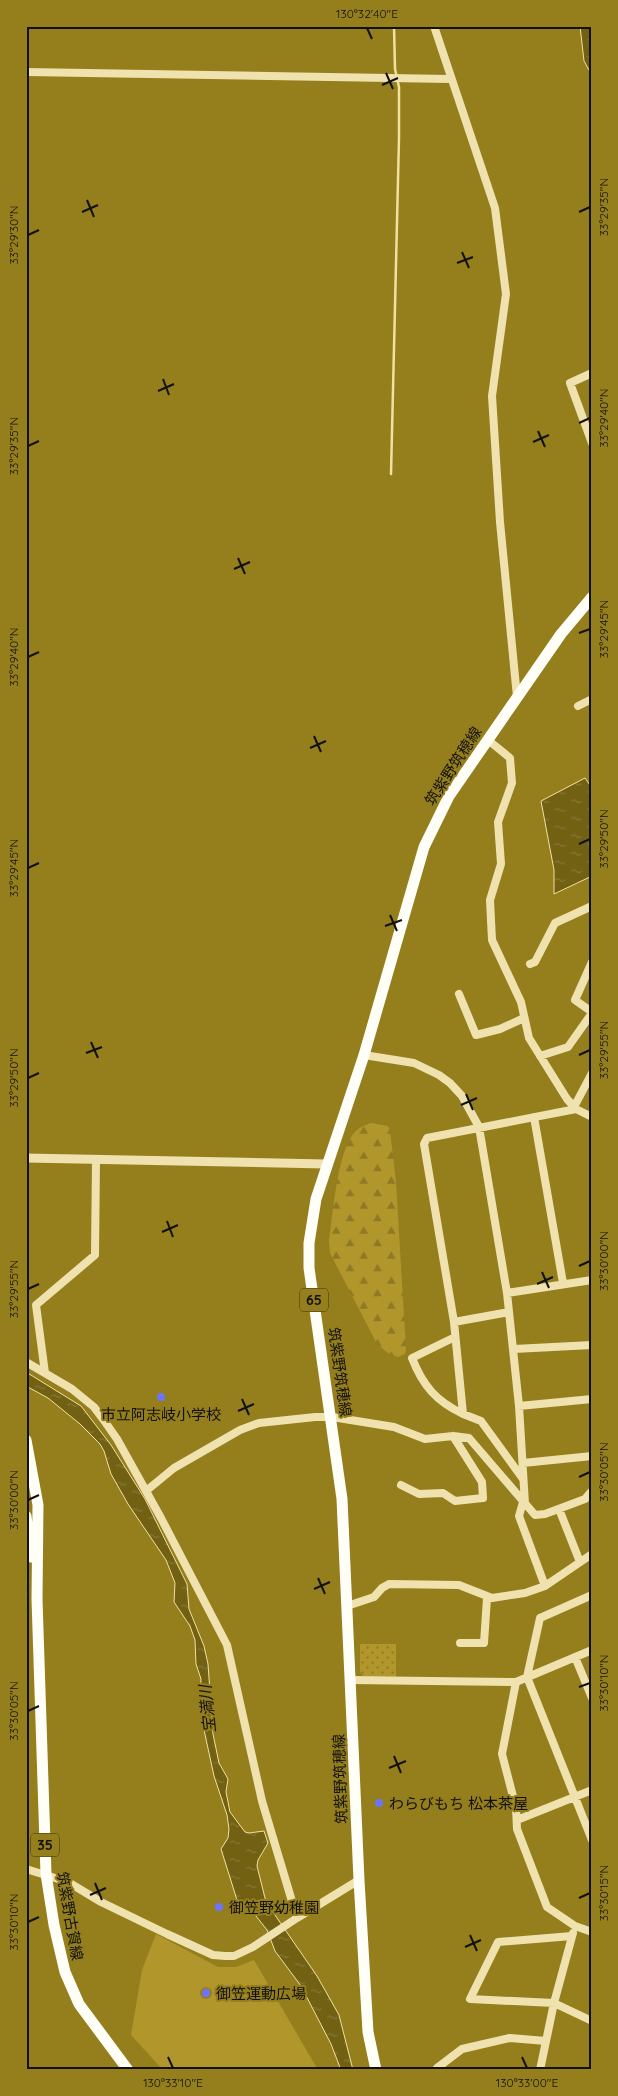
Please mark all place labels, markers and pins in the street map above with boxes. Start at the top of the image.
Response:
marker: 市立阿志岐小学校 [155,1391,167,1403]
place label: 市立阿志岐小学校 [101,1405,221,1424]
place label: わらびもち 松本茶屋 [389,1794,528,1813]
marker: わらびもち 松本茶屋 [373,1797,385,1809]
place label: 御笠野幼稚園 [229,1898,319,1917]
marker: 御笠野幼稚園 [213,1901,225,1913]
place label: 御笠運動広場 [216,1984,306,2003]
marker: 御笠運動広場 [200,1987,212,1999]

